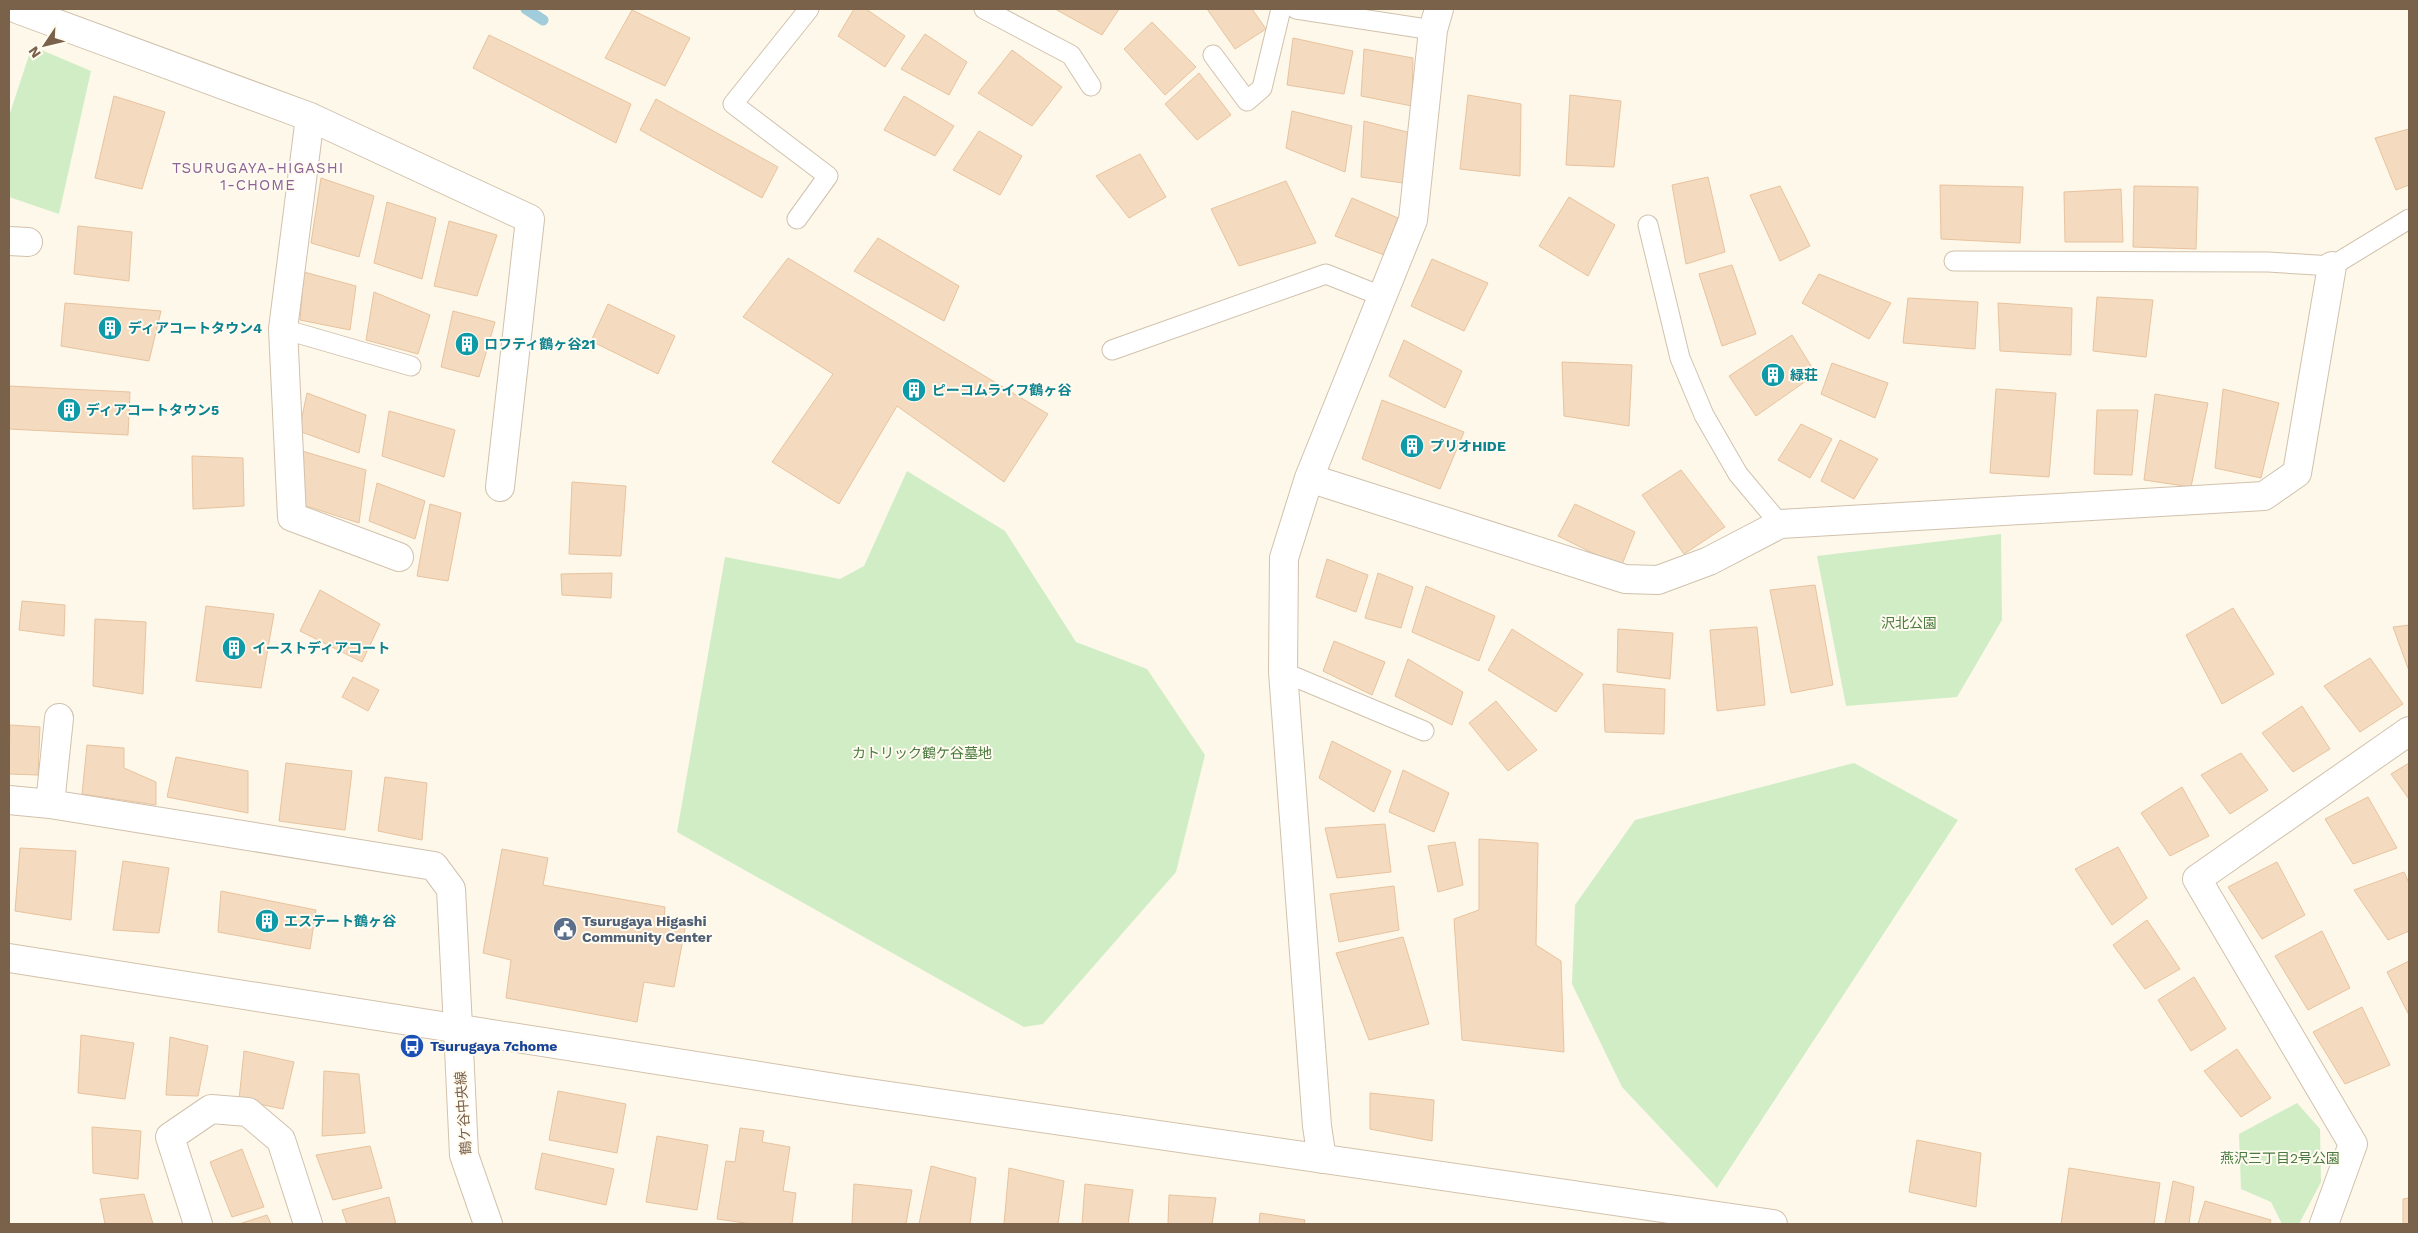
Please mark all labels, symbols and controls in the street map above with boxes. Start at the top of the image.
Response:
north arrow [20,20,70,70]
text: N [25,44,44,61]
district label: TSURUGAYA-HIGASHI 1-CHOME [172,159,344,194]
building icon: ディアコートタウン4 [97,315,123,341]
place label: ディアコートタウン4 [128,320,262,336]
building icon: ロフティ鶴ヶ谷21 [454,331,480,357]
place label: ロフティ鶴ヶ谷21 [484,336,596,352]
building icon: 緑荘 [1760,362,1786,388]
place label: 緑荘 [1790,367,1818,383]
building icon: ピーコムライフ鶴ヶ谷 [901,377,927,403]
place label: ピーコムライフ鶴ヶ谷 [932,382,1072,398]
building icon: ディアコートタウン5 [56,397,82,423]
place label: ディアコートタウン5 [86,402,219,418]
building icon: プリオHIDE [1399,433,1425,459]
place label: プリオHIDE [1430,438,1506,454]
park label: 沢北公園 [1881,615,1937,631]
building icon: イーストディアコート [221,635,247,661]
place label: イーストディアコート [252,640,390,656]
park label: カトリック鶴ケ谷墓地 [852,745,992,761]
building icon: エステート鶴ヶ谷 [254,908,280,934]
place label: エステート鶴ヶ谷 [284,913,397,929]
place label: Tsurugaya Higashi Community Center [582,913,712,945]
public building icon: Tsurugaya Higashi Community Center [552,916,578,942]
bus stop icon: Tsurugaya 7chome [399,1033,425,1059]
place label: Tsurugaya 7chome [430,1038,557,1054]
street label: 鶴ケ谷中央線 [452,1071,474,1155]
park label: 燕沢三丁目2号公園 [2220,1150,2340,1166]

